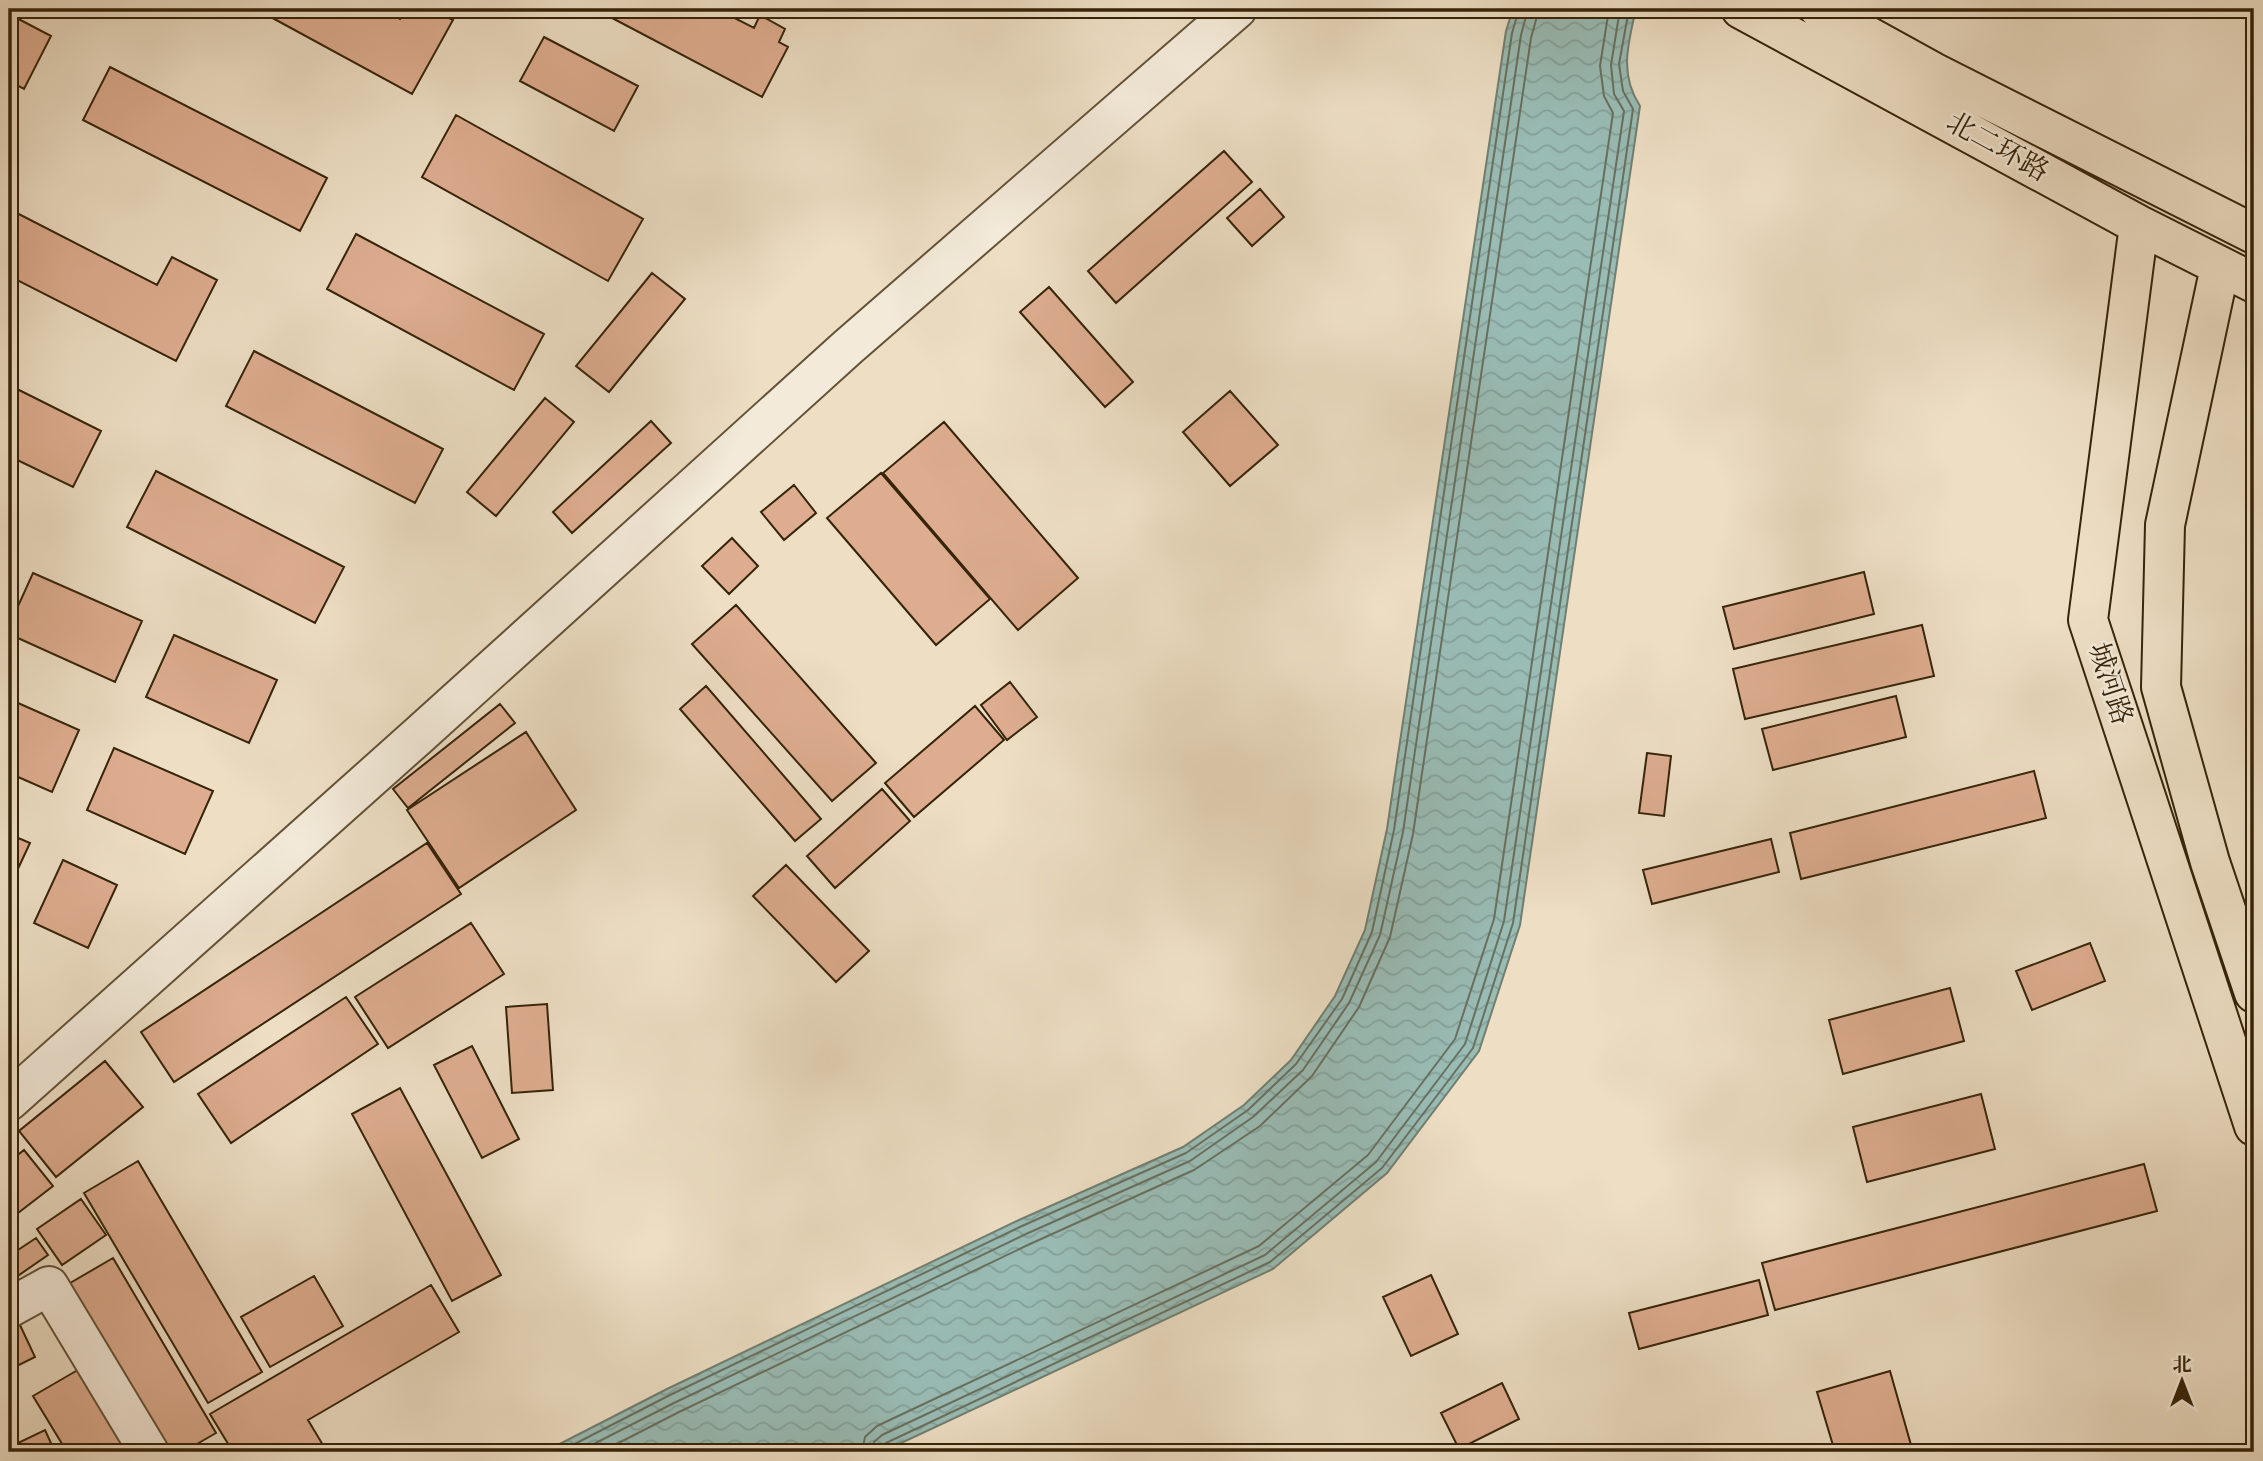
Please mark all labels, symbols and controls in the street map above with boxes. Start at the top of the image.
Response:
street label: 北二环路 [1940,106,2054,190]
street label: 城河路 [2079,639,2139,729]
north arrow [2148,1346,2218,1416]
text: 北 [2172,1354,2192,1378]

